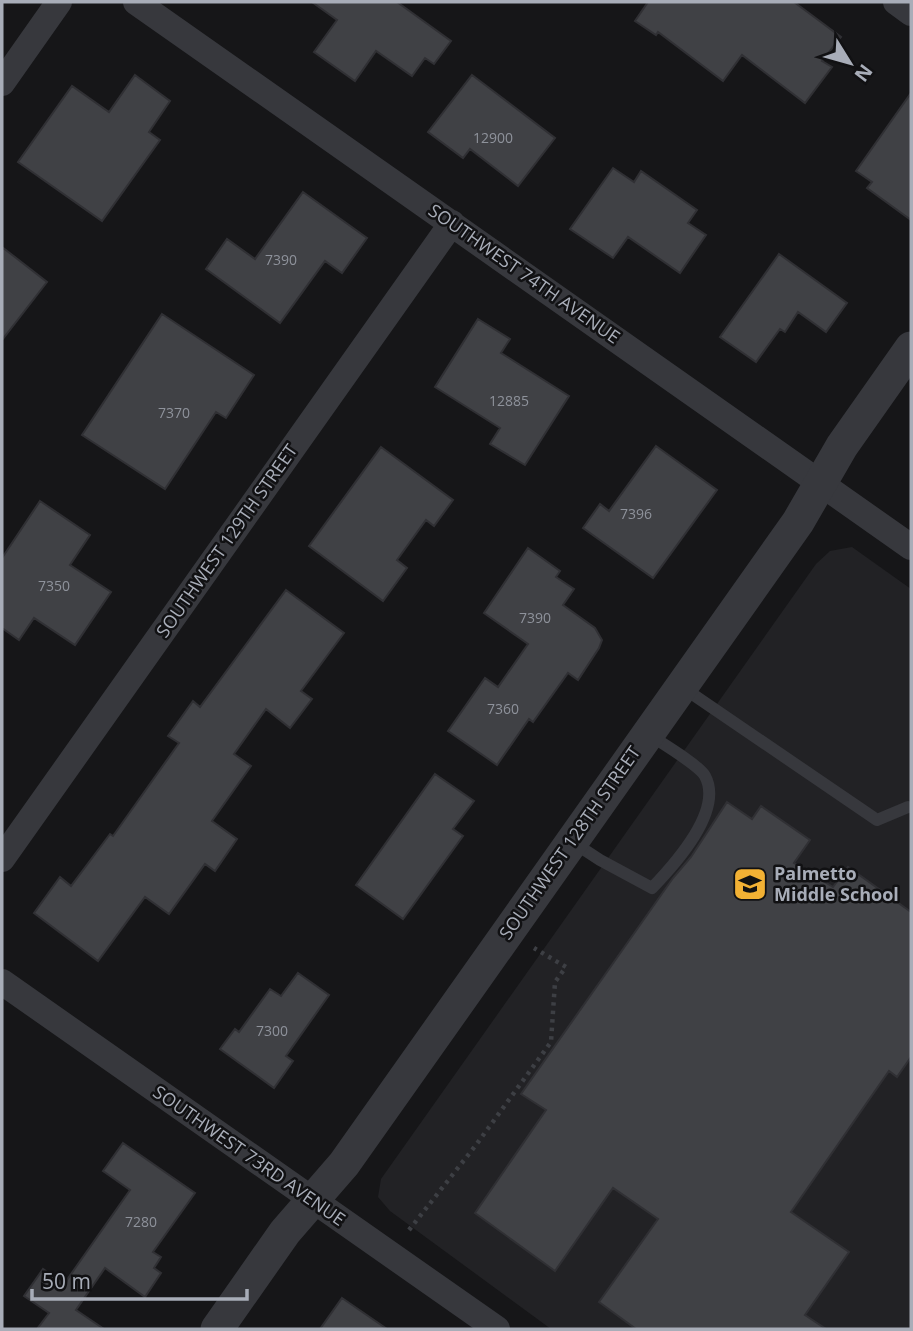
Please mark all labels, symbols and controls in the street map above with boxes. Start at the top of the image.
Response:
north arrow [815,28,885,98]
text: N [849,59,879,87]
house number: 12900 [473,128,513,147]
street label: SOUTHWEST 74TH AVENUE [424,198,625,349]
house number: 7390 [265,250,297,269]
house number: 12885 [489,391,529,410]
house number: 7370 [158,403,190,422]
street label: SOUTHWEST 129TH STREET [150,439,302,642]
house number: 7396 [620,504,652,523]
house number: 7350 [38,576,70,595]
house number: 7390 [519,608,551,627]
house number: 7360 [487,699,519,718]
street label: SOUTHWEST 128TH STREET [493,741,645,944]
place label: Palmetto Middle School [774,861,899,906]
school or university icon: Palmetto Middle School [731,865,769,903]
house number: 7300 [256,1021,288,1040]
street label: SOUTHWEST 73RD AVENUE [149,1080,350,1231]
house number: 7280 [125,1212,157,1231]
scale bar [32,1258,247,1302]
text: 50 m [42,1267,91,1295]

